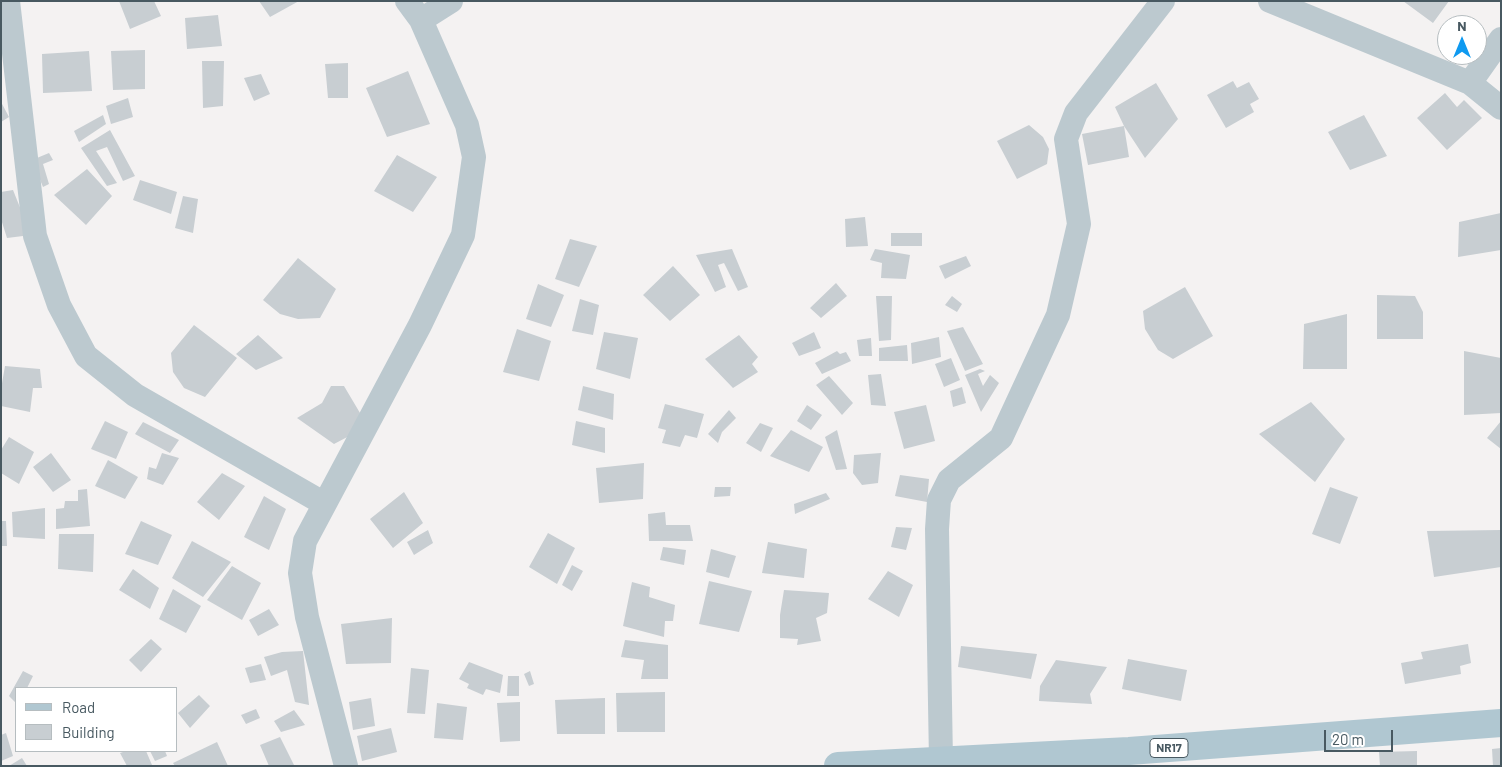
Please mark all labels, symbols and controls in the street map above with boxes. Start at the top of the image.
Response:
north arrow [1437,15,1487,65]
text: N [1457,17,1467,34]
legend [15,687,178,752]
text: Road [62,698,95,716]
scale bar [1327,720,1396,752]
text: Building [62,723,115,741]
text: 20 m [1332,730,1364,748]
road number: NR17 [1150,738,1188,758]

